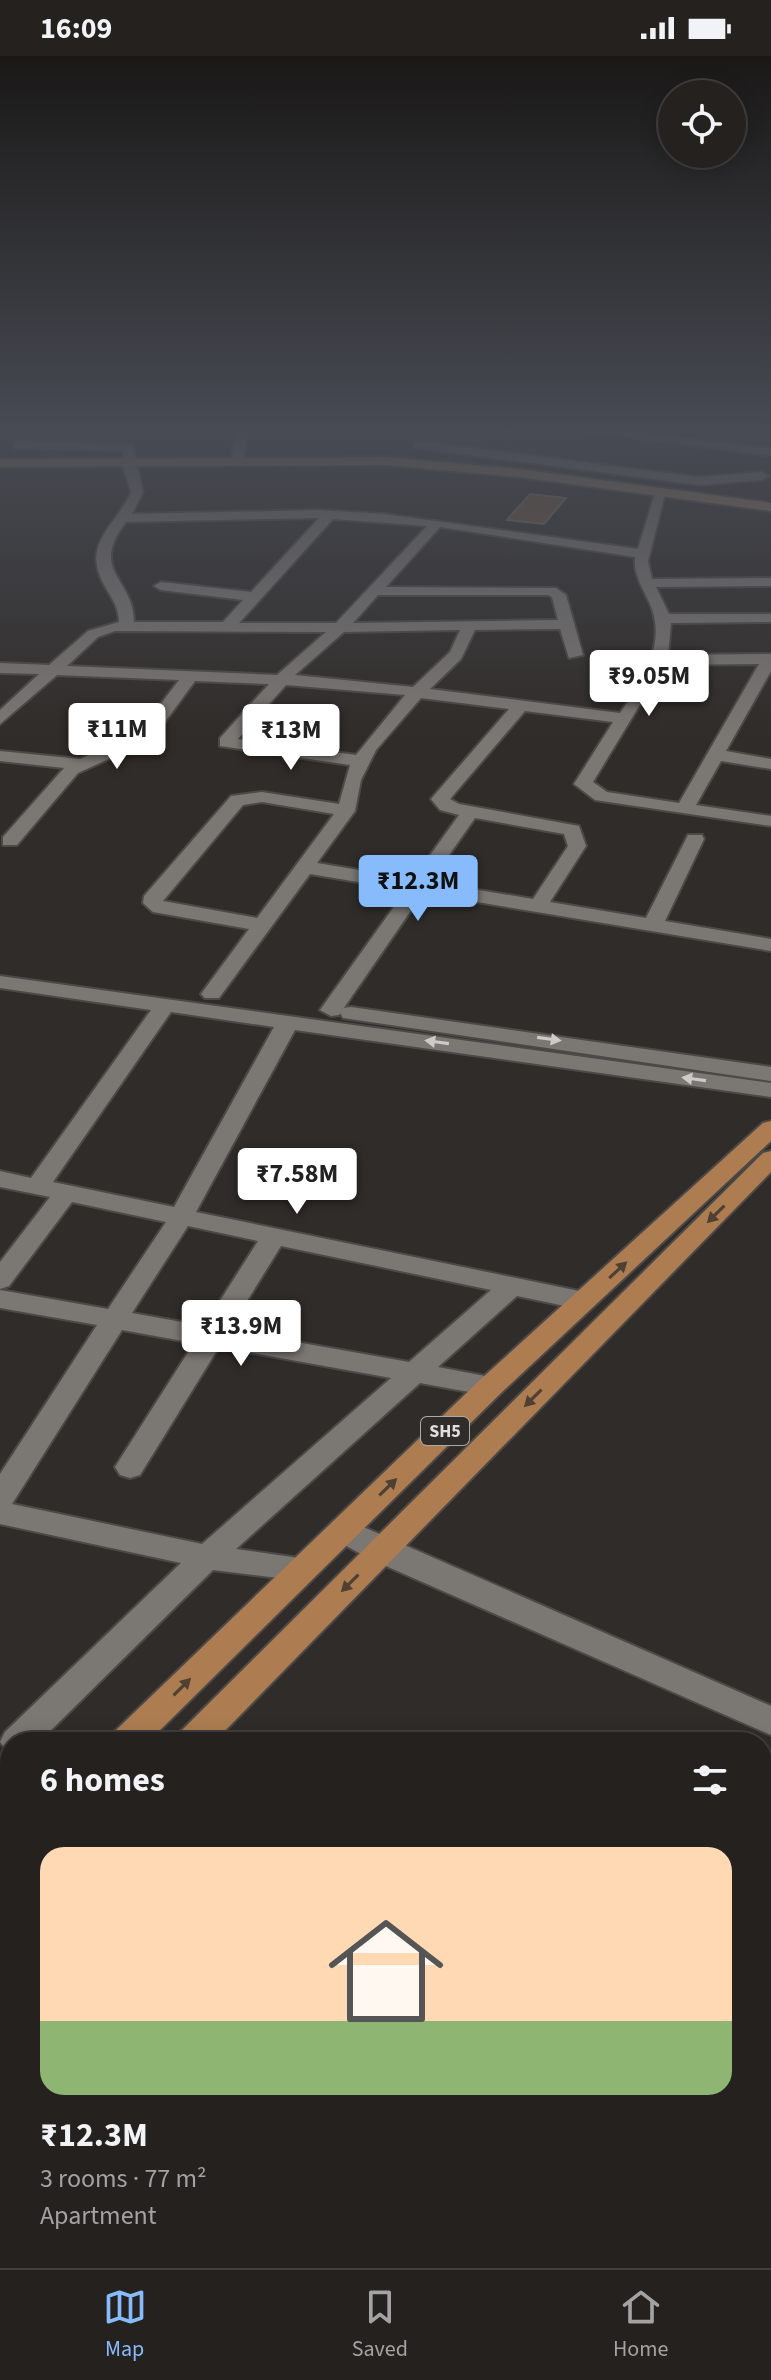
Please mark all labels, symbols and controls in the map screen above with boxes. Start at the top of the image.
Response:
text: 16:09 [40,7,112,50]
map controls [658,80,746,168]
button: locate [658,80,746,168]
pin: ₹9.05M [584,650,714,718]
text: ₹9.05M [608,657,690,694]
pin: ₹11M [70,703,164,771]
pin: ₹13M [244,704,338,772]
text: ₹11M [87,710,148,747]
text: ₹13M [261,711,322,748]
pin: ₹12.3M [353,855,483,923]
text: ₹12.3M [377,862,459,899]
one-way arrow [537,1033,562,1046]
one-way arrow [424,1035,449,1048]
one-way arrow [681,1072,706,1085]
pin: ₹7.58M [232,1148,362,1216]
text: ₹7.58M [256,1155,338,1192]
one-way arrow [707,1204,726,1223]
one-way arrow [608,1261,627,1279]
pin: ₹13.9M [176,1300,306,1368]
text: ₹13.9M [200,1307,282,1344]
one-way arrow [524,1388,543,1407]
road number: SH5 [421,1417,469,1445]
one-way arrow [378,1478,397,1496]
one-way arrow [341,1573,360,1592]
one-way arrow [172,1678,191,1697]
text: 6 homes [40,1756,165,1805]
icon: filters [688,1758,732,1802]
icon: home [314,1899,458,2043]
text: ₹12.3M [40,2111,148,2160]
text: 3 rooms · 77 m² [40,2160,207,2197]
text: Apartment [40,2197,157,2234]
tab: Map [103,2285,147,2365]
tab: Saved [352,2285,408,2365]
tab: Home [613,2285,668,2365]

